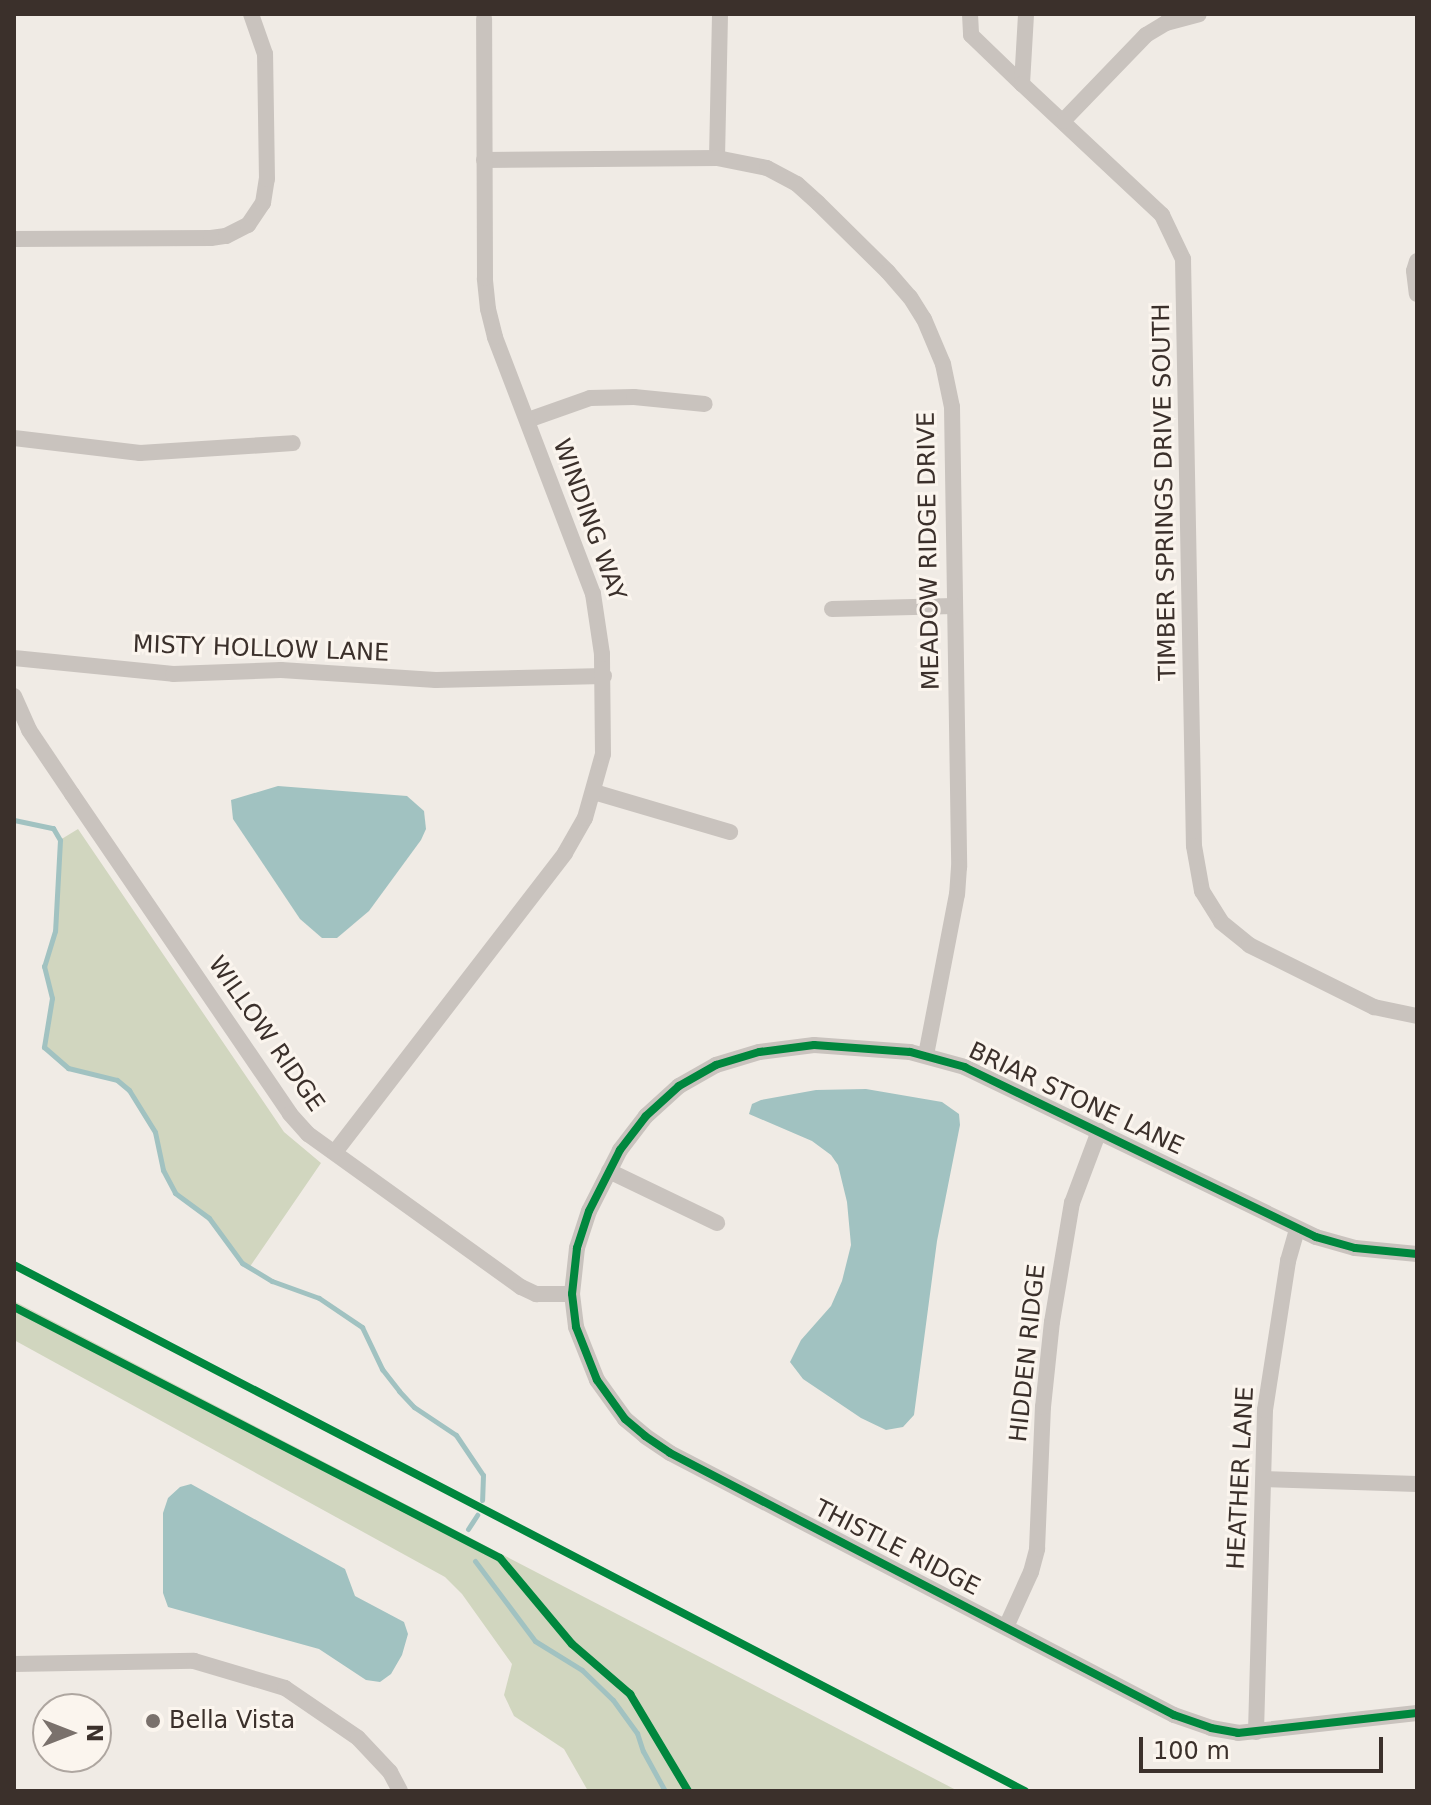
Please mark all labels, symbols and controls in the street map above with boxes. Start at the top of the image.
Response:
street label: TIMBER SPRINGS DRIVE SOUTH [1147,303,1183,681]
street label: MEADOW RIDGE DRIVE [912,412,946,690]
street label: WINDING WAY [546,435,632,605]
street label: MISTY HOLLOW LANE [132,630,390,668]
street label: WILLOW RIDGE [202,951,330,1117]
street label: BRIAR STONE LANE [964,1037,1188,1161]
street label: HIDDEN RIDGE [1004,1263,1052,1443]
street label: HEATHER LANE [1222,1386,1260,1570]
street label: THISTLE RIDGE [809,1494,985,1602]
north arrow [32,1693,112,1773]
place label: Bella Vista [169,1707,295,1735]
marker: Bella Vista [144,1712,162,1730]
scale bar [1143,1721,1387,1771]
text: N [82,1724,107,1742]
text: 100 m [1153,1737,1230,1765]

